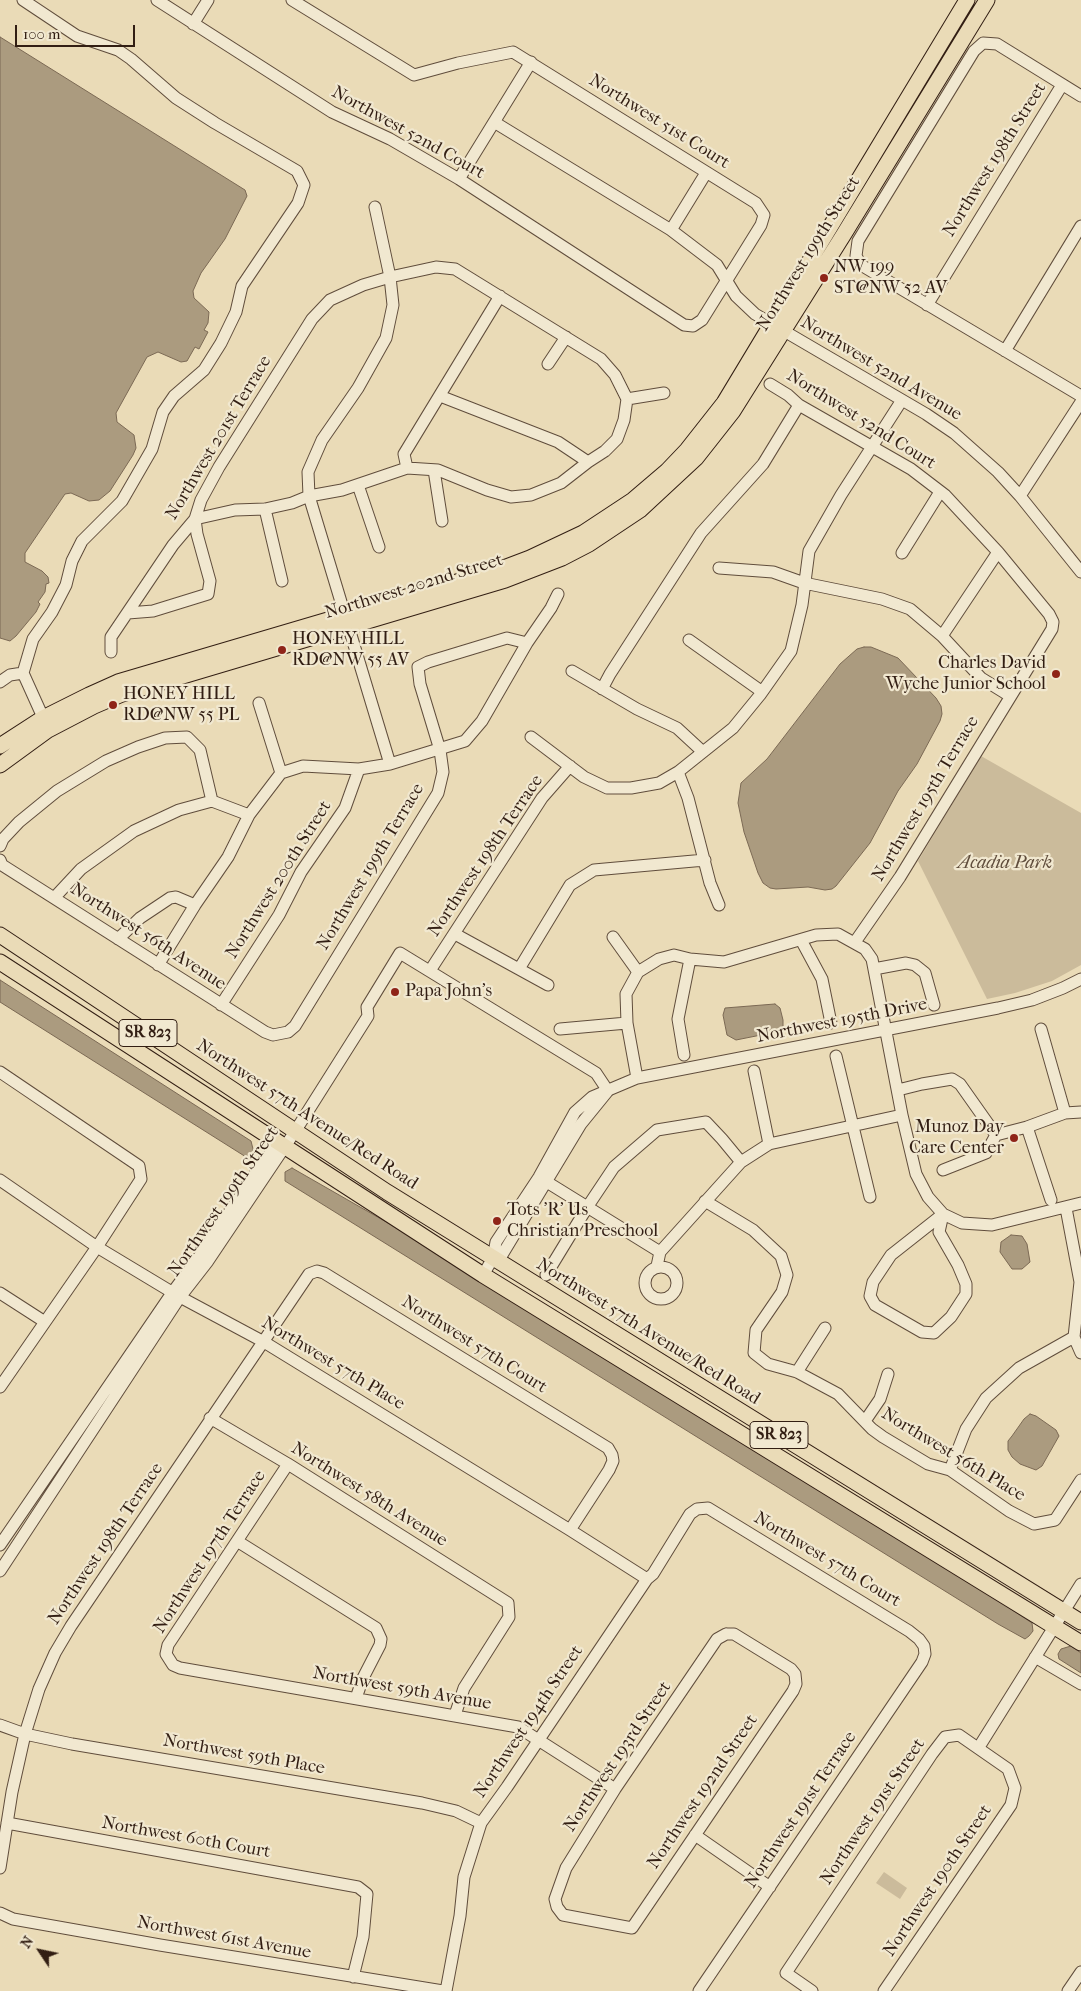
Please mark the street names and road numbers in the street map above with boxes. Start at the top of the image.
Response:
street label: Northwest 51st Court [585,70,733,174]
street label: Northwest 198th Street [939,79,1051,241]
street label: Northwest 52nd Court [328,82,488,184]
street label: Northwest 199th Street [753,173,865,335]
street label: Northwest 52nd Avenue [796,312,966,426]
street label: Northwest 201st Terrace [161,352,277,524]
street label: Northwest 52nd Court [783,365,939,475]
street label: Northwest 202nd Street [322,550,506,624]
street label: Northwest 195th Terrace [868,712,984,886]
street label: Northwest 198th Terrace [424,771,548,941]
street label: Northwest 199th Terrace [313,780,429,954]
street label: Northwest 200th Street [222,797,336,963]
street label: Northwest 56th Avenue [66,879,230,995]
street label: Northwest 195th Drive [755,994,929,1048]
road number: SR 823 [119,1020,177,1046]
street label: Northwest 57th Avenue/Red Road [192,1035,422,1195]
street label: Northwest 199th Street [164,1123,284,1281]
street label: Northwest 57th Avenue/Red Road [532,1254,764,1410]
street label: Northwest 57th Court [397,1291,551,1399]
street label: Northwest 57th Place [258,1313,408,1415]
street label: Northwest 56th Place [877,1403,1029,1507]
road number: SR 823 [750,1422,808,1448]
street label: Northwest 58th Avenue [287,1438,451,1552]
street label: Northwest 198th Terrace [44,1459,168,1629]
street label: Northwest 197th Terrace [149,1466,271,1638]
street label: Northwest 57th Court [750,1508,904,1612]
street label: Northwest 194th Street [470,1642,588,1802]
street label: Northwest 59th Avenue [311,1663,493,1715]
street label: Northwest 193rd Street [560,1678,676,1836]
street label: Northwest 192nd Street [643,1711,763,1873]
street label: Northwest 191st Terrace [741,1728,861,1892]
street label: Northwest 59th Place [162,1730,326,1780]
street label: Northwest 191st Street [816,1735,930,1889]
street label: Northwest 190th Street [879,1801,997,1961]
street label: Northwest 60th Court [100,1813,272,1863]
street label: Northwest 61st Avenue [135,1912,313,1964]

